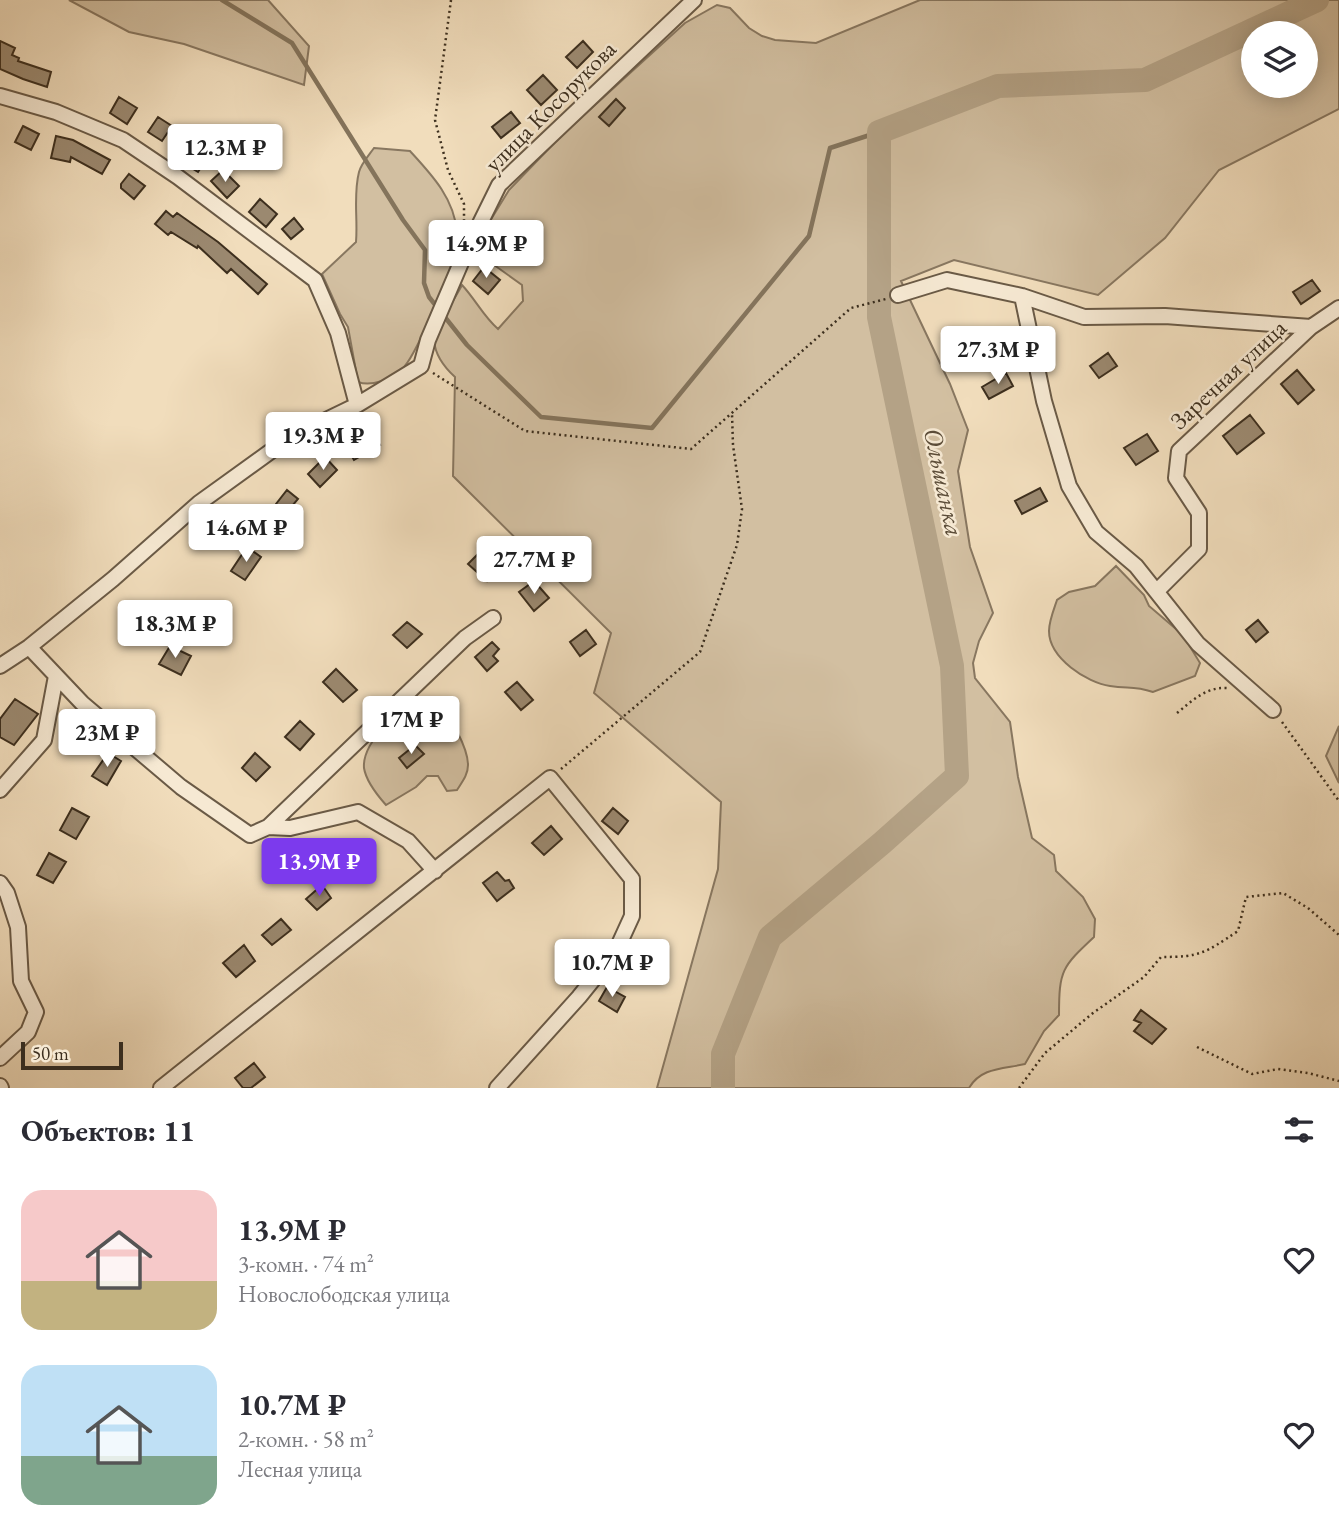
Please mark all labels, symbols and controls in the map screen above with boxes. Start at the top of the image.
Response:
map controls [1241,21,1318,98]
button: layers [1241,21,1318,98]
street label: улица Косорукова [477,33,623,179]
pin: 12.3M ₽ [160,124,290,184]
text: 12.3M ₽ [184,132,266,162]
pin: 14.9M ₽ [421,220,551,280]
text: 14.9M ₽ [445,228,527,258]
street label: Заречная улица [1163,312,1293,436]
pin: 27.3M ₽ [933,326,1063,386]
text: 27.3M ₽ [957,334,1039,364]
pin: 19.3M ₽ [258,412,388,472]
text: 19.3M ₽ [282,420,364,450]
water label: Ольшанка [916,425,972,539]
pin: 14.6M ₽ [181,504,311,564]
text: 14.6M ₽ [205,512,287,542]
pin: 27.7M ₽ [469,536,599,596]
text: 27.7M ₽ [493,544,575,574]
pin: 18.3M ₽ [110,600,240,660]
text: 18.3M ₽ [134,608,216,638]
pin: 17M ₽ [362,696,460,756]
text: 17M ₽ [378,704,444,734]
pin: 23M ₽ [58,710,156,769]
text: 23M ₽ [74,717,140,747]
pin: 13.9M ₽ [254,838,384,898]
text: 13.9M ₽ [278,846,360,876]
pin: 10.7M ₽ [547,940,677,999]
text: 10.7M ₽ [571,947,653,977]
scale bar [21,1039,122,1071]
text: 50 m [32,1041,69,1066]
text: Объектов: 11 [21,1111,195,1150]
icon: filters [1280,1111,1318,1149]
text: 13.9M ₽ [238,1210,346,1249]
icon: home [77,1218,161,1302]
icon: heart [1280,1241,1318,1279]
text: 3-комн. · 74 m² [238,1249,374,1279]
text: Новослободская улица [238,1279,450,1309]
text: 10.7M ₽ [238,1385,346,1424]
icon: home [77,1393,161,1477]
icon: heart [1280,1416,1318,1454]
text: 2-комн. · 58 m² [238,1424,374,1454]
text: Лесная улица [238,1454,362,1484]

